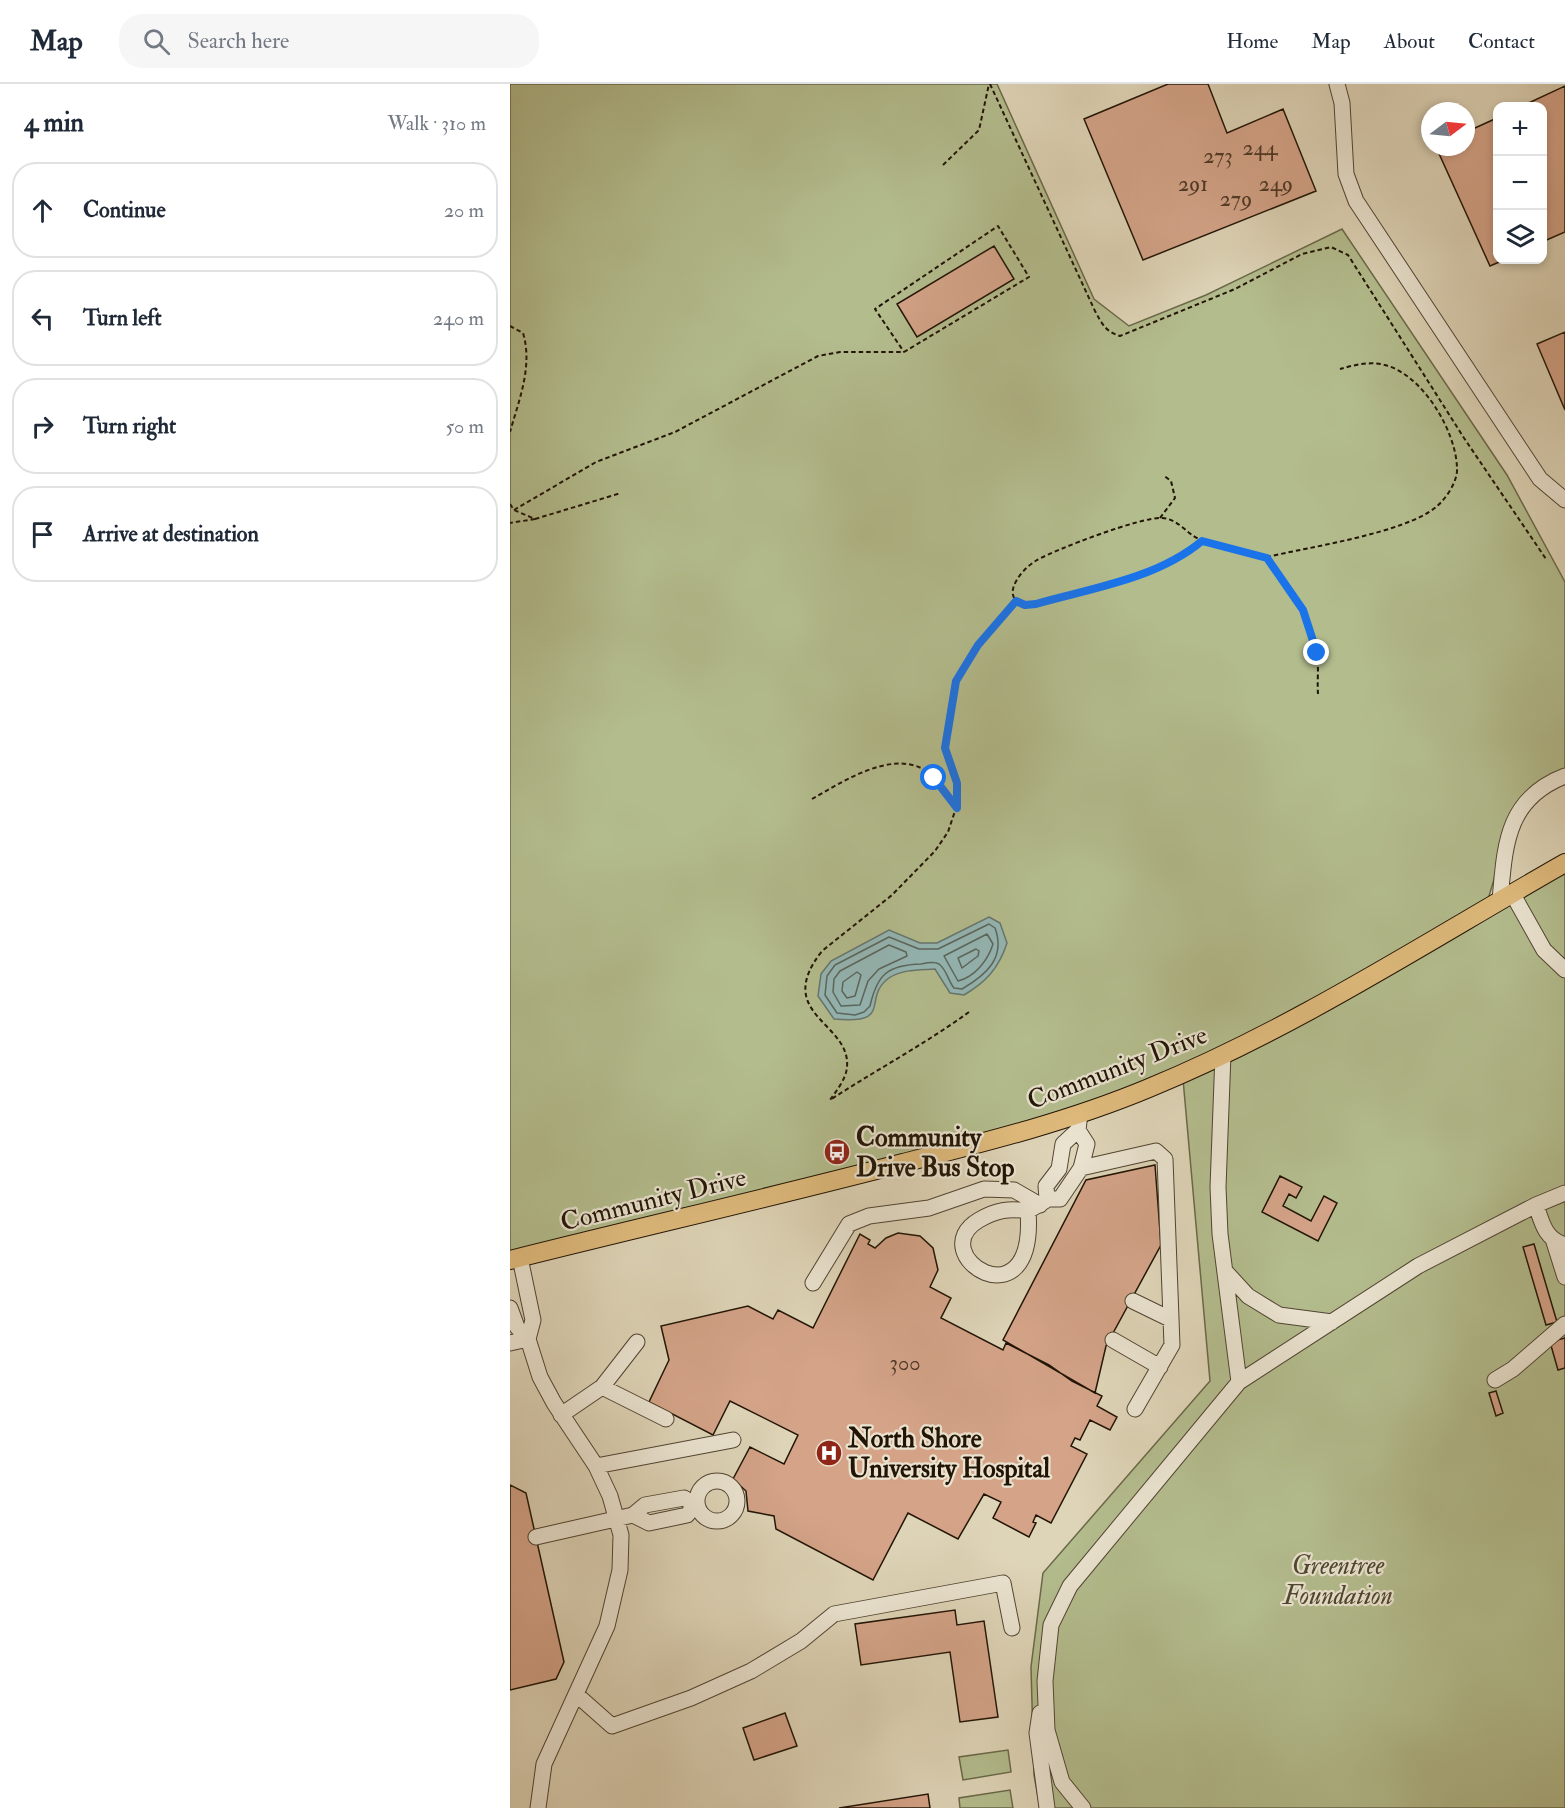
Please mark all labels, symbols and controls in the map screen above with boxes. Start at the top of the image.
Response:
search box [119,14,539,68]
text: Map [30,24,83,59]
icon: search [140,25,173,58]
text: Search here [188,27,289,55]
text: Home [1226,28,1278,55]
text: Map [1311,28,1351,55]
text: About [1384,28,1435,55]
text: Contact [1468,28,1535,55]
north arrow [1421,102,1475,156]
map controls [1493,102,1547,264]
button: + [1493,102,1547,156]
text: 4 min [24,107,84,139]
text: Walk · 310 m [387,111,486,136]
house number: 244 [1243,134,1279,162]
house number: 273 [1203,142,1233,170]
button: − [1493,156,1547,210]
house number: 291 [1178,170,1208,198]
house number: 249 [1259,170,1293,198]
house number: 279 [1220,185,1252,213]
icon: ahead [26,194,59,227]
text: Continue [83,196,166,224]
text: 20 m [444,198,484,223]
button: layers [1493,210,1547,264]
icon: left [26,302,59,335]
text: Turn left [83,304,162,332]
text: 240 m [433,306,484,331]
icon: right [26,410,59,443]
text: Turn right [83,412,176,440]
text: 50 m [445,414,484,439]
icon: arrive [26,518,59,551]
text: Arrive at destination [83,520,259,548]
route end [1303,639,1329,665]
route start [920,764,946,790]
street label: Community Drive [1023,1019,1212,1117]
place label: Community Drive Bus Stop [856,1122,1014,1185]
bus stop icon: Community Drive Bus Stop [822,1137,852,1167]
street label: Community Drive [557,1161,749,1238]
house number: 300 [889,1349,921,1377]
place label: North Shore University Hospital [847,1423,1050,1486]
hospital icon: North Shore University Hospital [814,1438,844,1468]
park label: Greentree Foundation [1281,1550,1393,1612]

